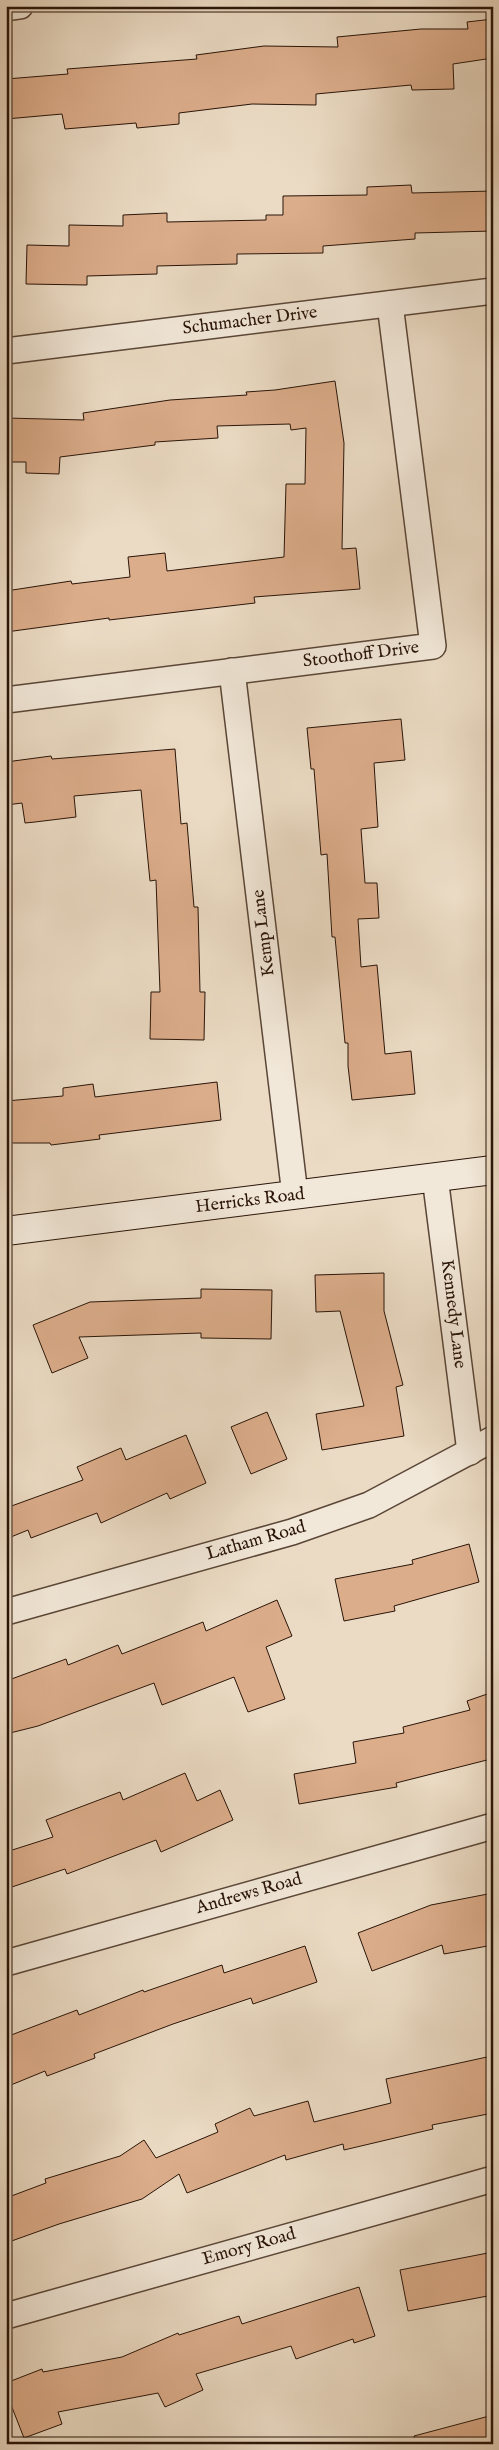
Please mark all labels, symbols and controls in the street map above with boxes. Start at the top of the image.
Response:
street label: Schumacher Drive [181,301,319,341]
street label: Stoothoff Drive [302,636,420,674]
street label: Kemp Lane [247,888,281,978]
street label: Herricks Road [194,1183,306,1219]
street label: Kennedy Lane [435,1258,471,1370]
street label: Latham Road [203,1516,309,1566]
street label: Andrews Road [192,1868,305,1920]
street label: Emory Road [200,2223,299,2271]

